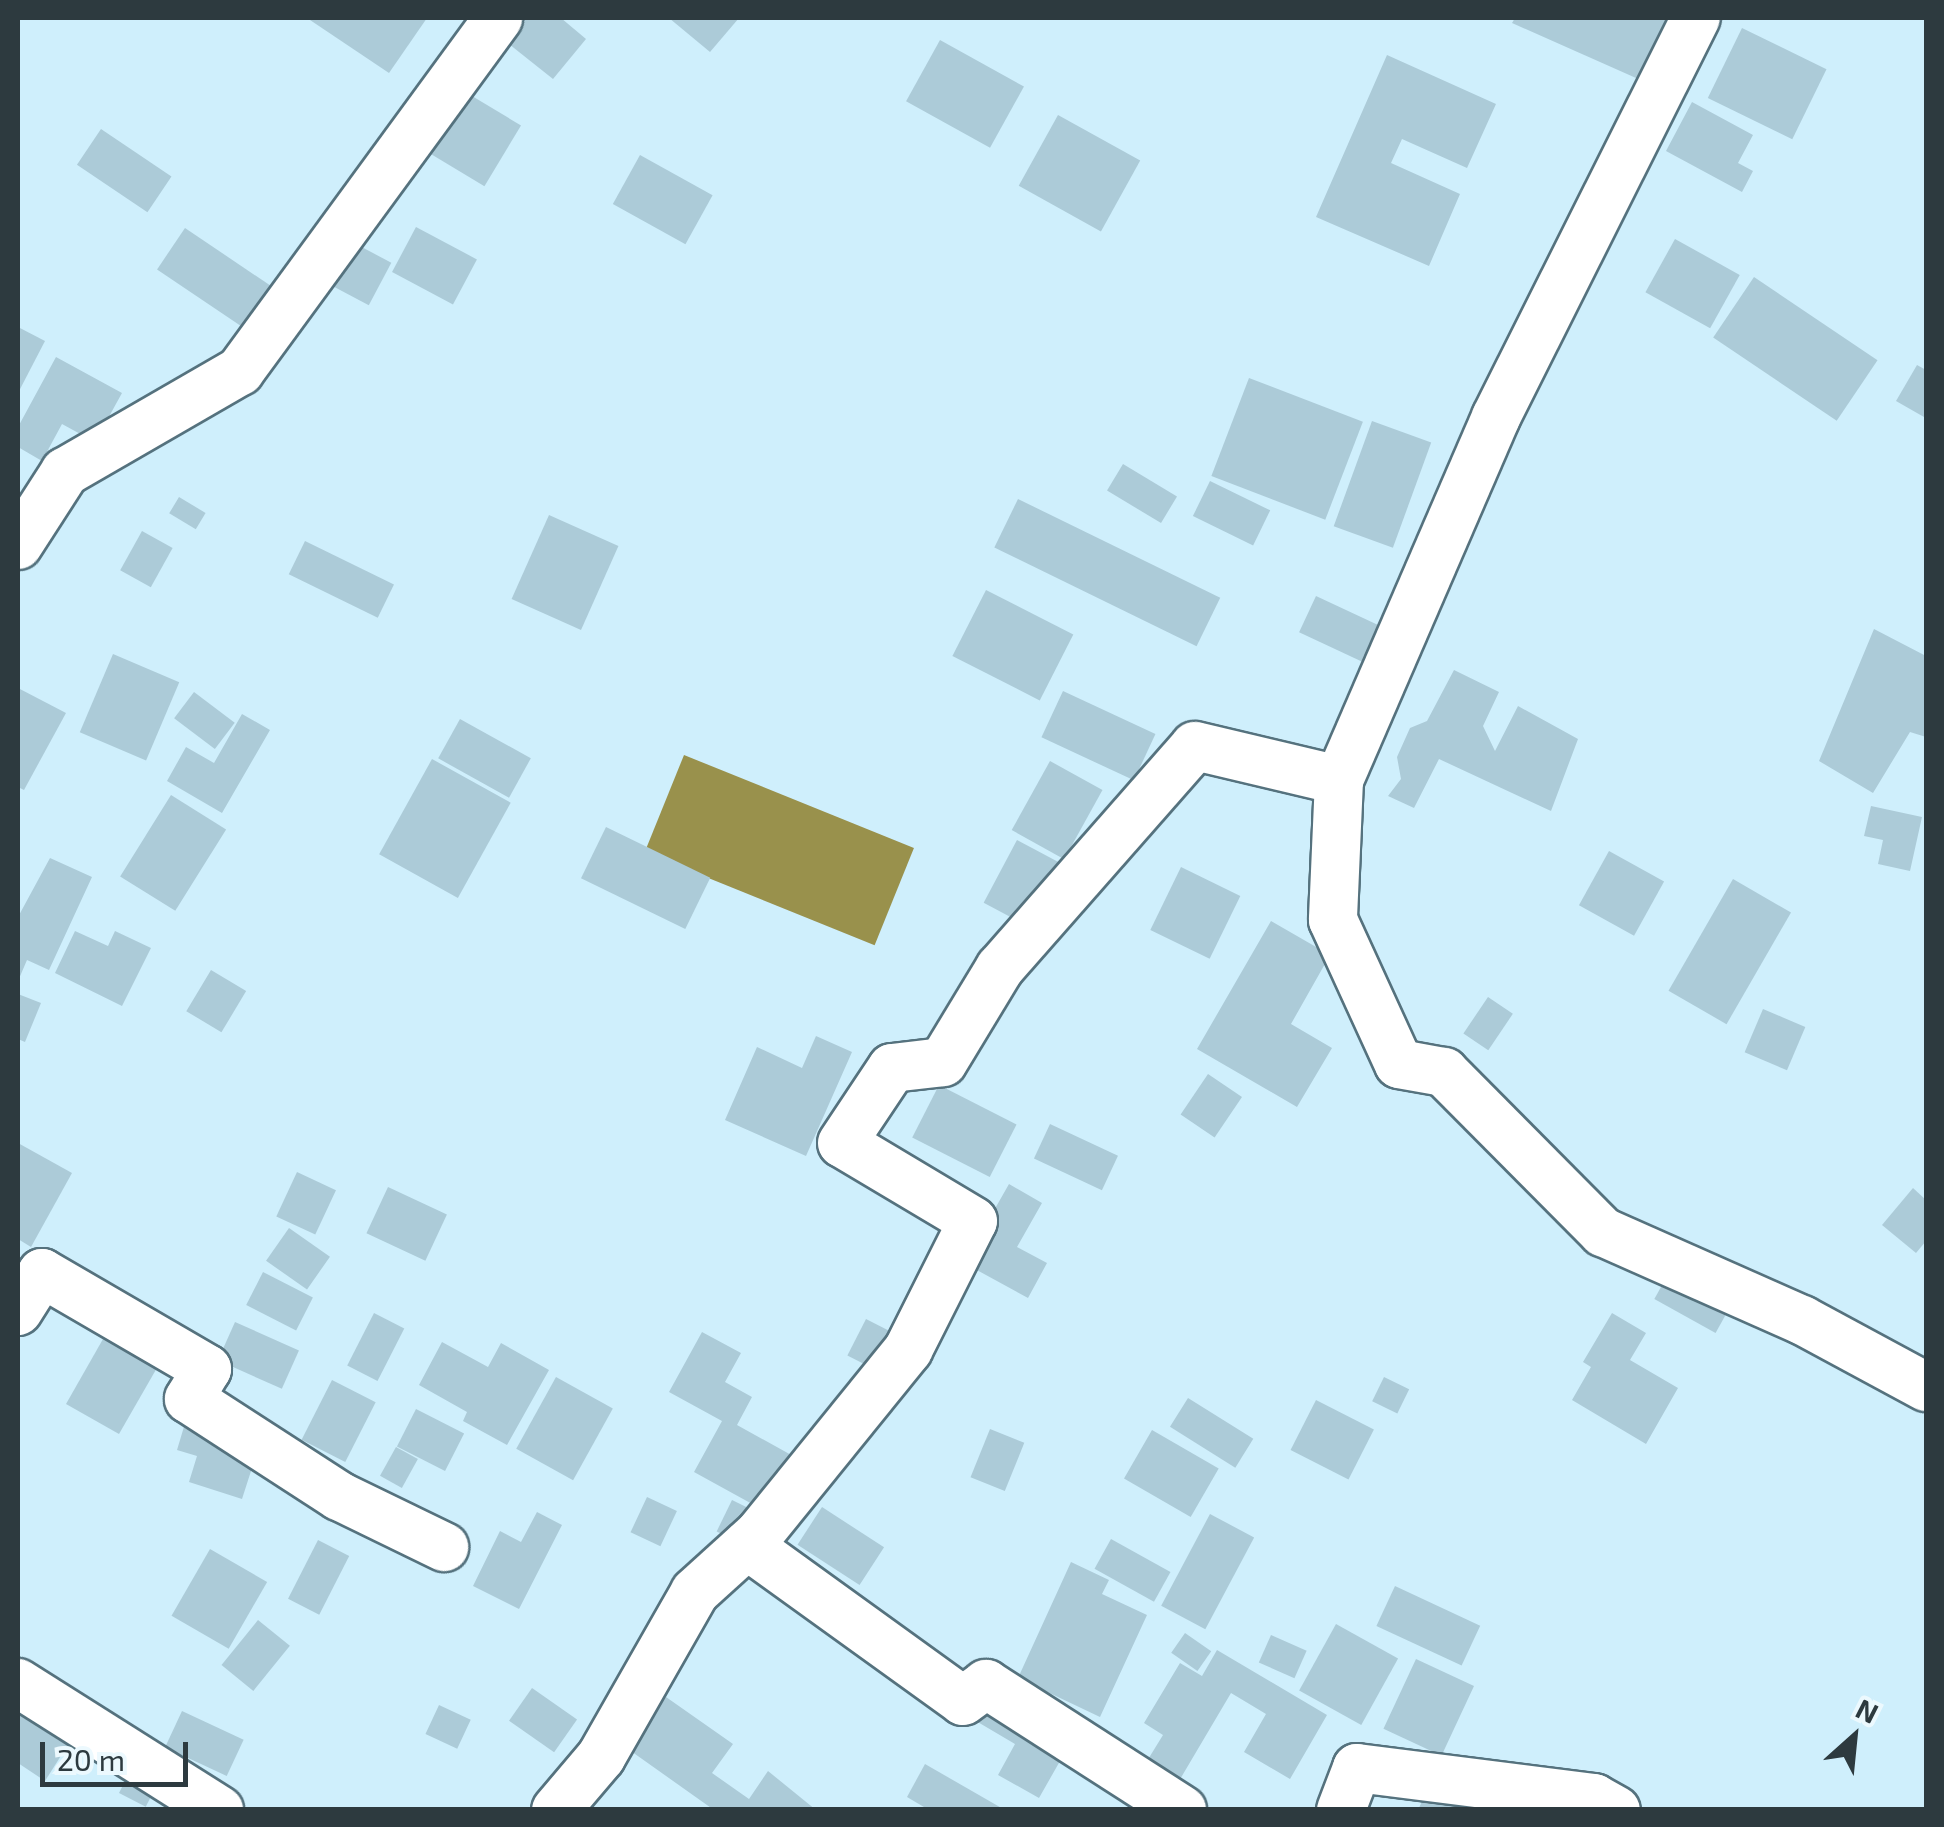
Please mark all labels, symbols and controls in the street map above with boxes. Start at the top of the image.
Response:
north arrow [1804,1687,1904,1787]
text: N [1851,1691,1884,1730]
scale bar [45,1722,192,1784]
text: 20 m [57,1741,125,1777]

